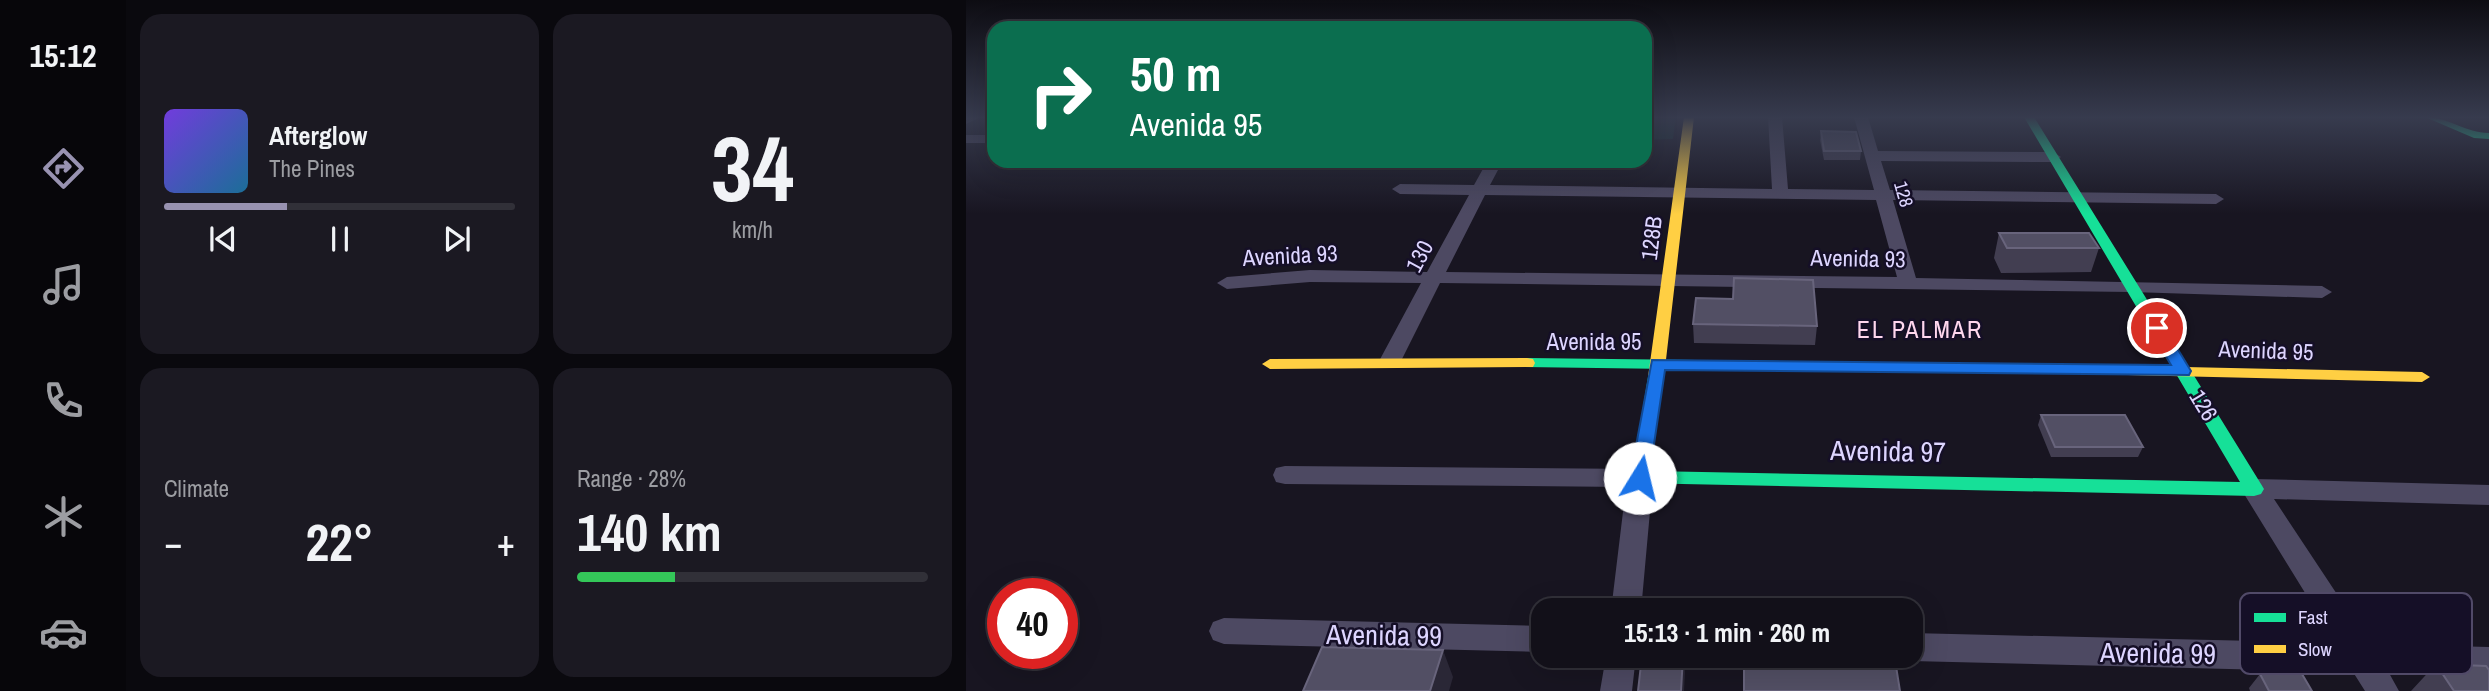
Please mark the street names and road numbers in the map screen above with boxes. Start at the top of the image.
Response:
street label: 128 [1888,178,1920,210]
street label: 128B [1633,214,1669,262]
street label: 130 [1398,235,1440,277]
street label: Avenida 93 [1241,237,1338,273]
street label: Avenida 93 [1809,242,1906,274]
street label: Avenida 95 [1545,326,1642,357]
street label: Avenida 95 [2217,333,2314,367]
street label: 126 [2183,384,2225,426]
street label: Avenida 97 [1829,431,1946,471]
street label: Avenida 99 [1325,615,1442,655]
street label: Avenida 99 [2099,633,2216,673]

